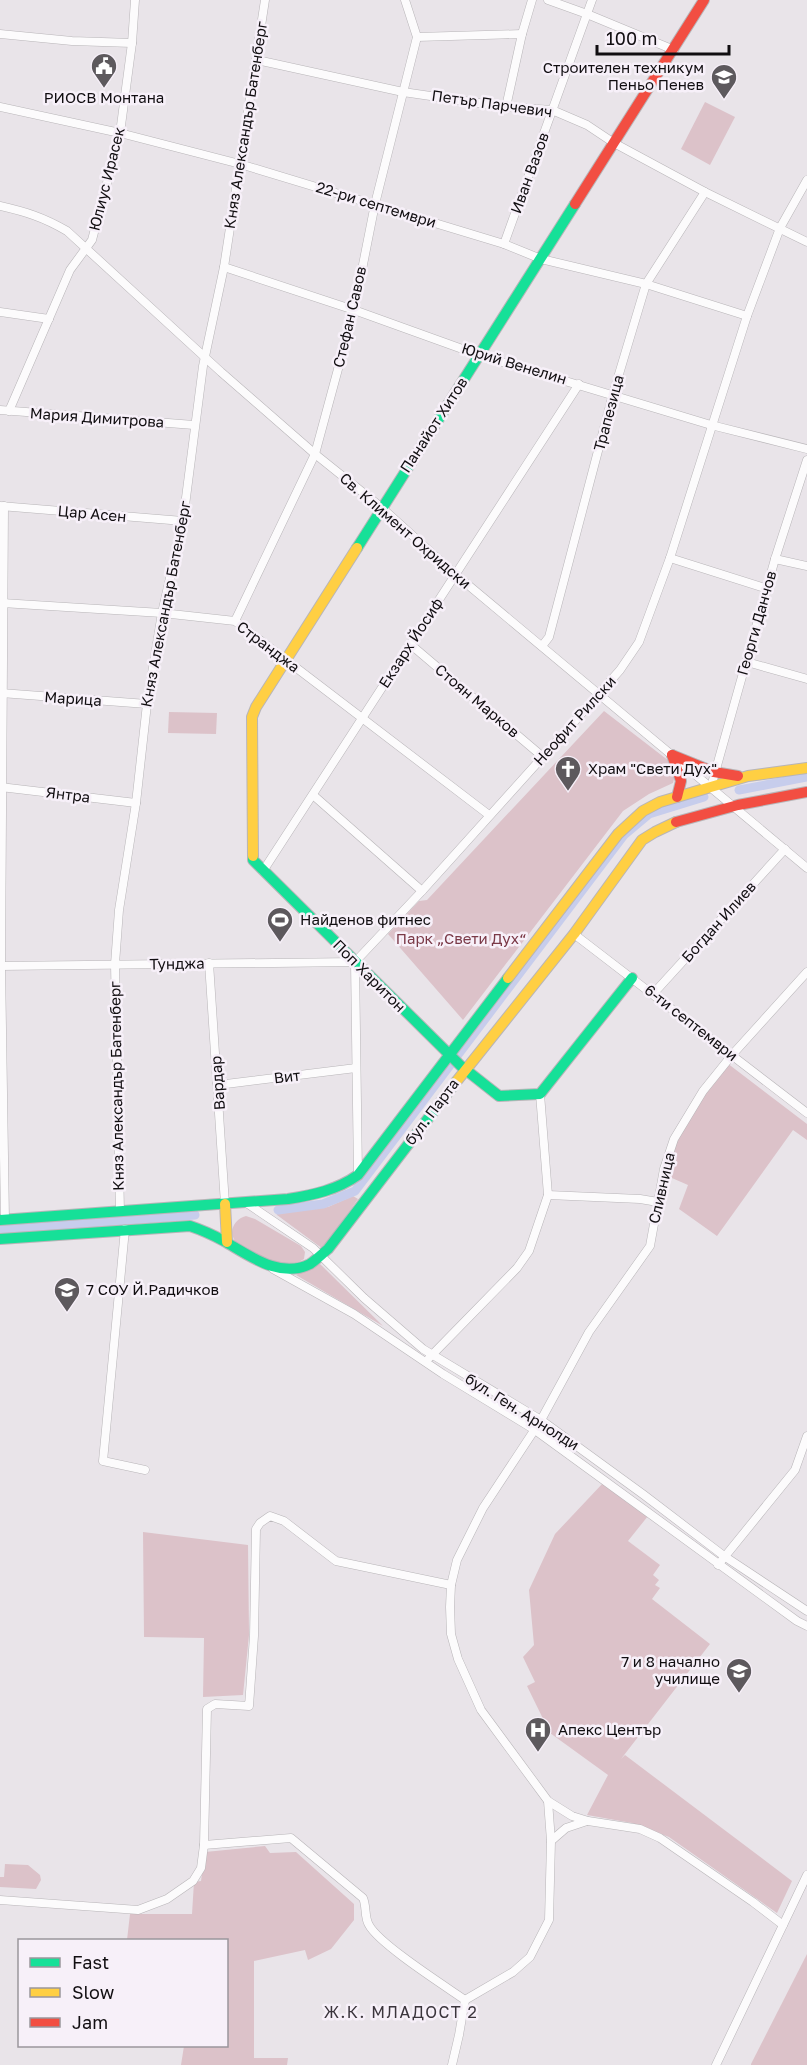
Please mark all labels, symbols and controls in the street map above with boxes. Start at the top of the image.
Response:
scale bar [597,18,729,56]
street label: Княз Александър Батенберг [220,20,270,230]
text: 100 m [606,27,657,49]
public building icon: РИОСВ Монтана [89,51,119,89]
place label: Строителен техникум Пеньо Пенев [543,58,704,93]
school or university icon: Строителен техникум Пеньо Пенев [709,62,739,100]
street label: Петър Парчевич [431,86,554,120]
place label: РИОСВ Монтана [44,88,164,106]
street label: Юлиус Ирасек [84,125,128,233]
street label: Иван Вазов [506,130,552,216]
street label: 22-ри септември [314,177,439,231]
street label: Стефан Савов [329,264,369,369]
street label: Юрий Венелин [460,338,569,388]
street label: Панайот Хитов [396,373,471,476]
street label: Трапезица [589,373,627,453]
street label: Мария Димитрова [29,403,165,431]
street label: Св. Климент Охридски [336,468,475,592]
street label: Княз Александър Батенберг [136,499,194,709]
street label: Цар Асен [57,501,127,525]
street label: Георги Данчов [733,568,780,677]
street label: Екзарх Йосиф [374,594,446,691]
street label: Странджа [234,617,304,676]
street label: Стоян Марков [432,660,523,741]
street label: Неофит Рилски [529,672,619,769]
street label: Марица [44,687,102,709]
church icon: Храм "Свети Дух" [553,754,583,792]
place label: Храм "Свети Дух" [588,759,717,777]
street label: Янтра [45,782,91,806]
street label: Богдан Илиев [677,877,759,965]
sports icon: Найденов фитнес [265,905,295,943]
place label: Найденов фитнес [300,910,431,928]
park label: Парк „Свети Дух“ [396,929,526,947]
street label: Поп Харитон [330,935,410,1015]
street label: Тунджа [149,954,205,972]
street label: 6-ти септември [641,980,742,1064]
street label: Княз Александър Батенберг [105,981,127,1191]
street label: Вардар [206,1055,228,1111]
street label: Вит [273,1065,302,1087]
street label: бул. Парта [401,1075,462,1148]
street label: Сливница [644,1150,678,1225]
school or university icon: 7 СОУ Й.Радичков [52,1275,82,1313]
place label: 7 СОУ Й.Радичков [86,1280,219,1298]
street label: бул. Ген. Арнолди [462,1369,583,1453]
place label: 7 и 8 начално училище [621,1652,720,1687]
school or university icon: 7 и 8 начално училище [724,1656,754,1694]
hospital icon: Апекс Център [523,1715,553,1753]
place label: Апекс Център [558,1720,661,1738]
legend [18,1939,228,2047]
text: Fast [72,1951,109,1973]
text: Slow [72,1981,115,2003]
district label: Ж.К. МЛАДОСТ 2 [324,2002,478,2022]
text: Jam [72,2011,108,2033]

